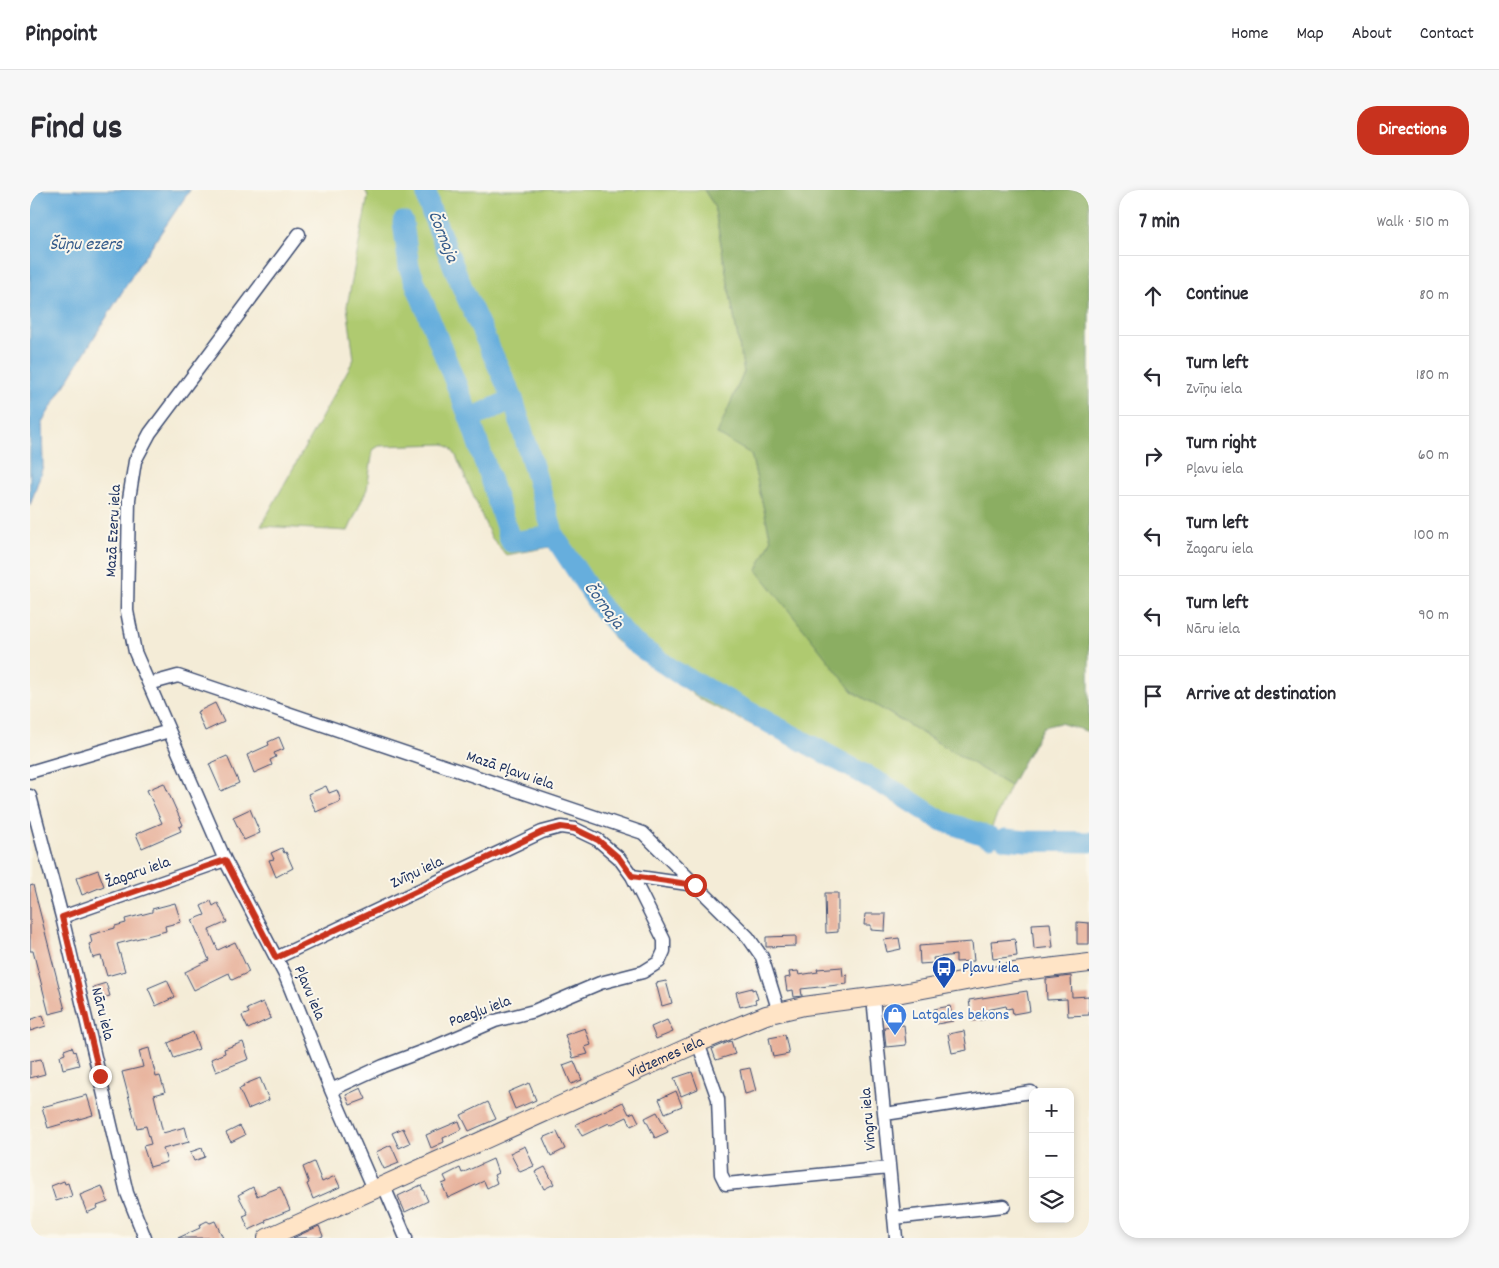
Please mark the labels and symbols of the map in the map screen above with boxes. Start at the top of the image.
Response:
water label: Čornaja [420,208,464,268]
water label: Šūņu ezers [50,233,123,258]
street label: Mazā Ezeru iela [100,484,128,578]
water label: Čornaja [577,577,630,636]
street label: Mazā Pļavu iela [463,745,558,797]
street label: Žagaru iela [103,851,174,895]
street label: Zvīņu iela [387,851,448,895]
route start [684,874,707,897]
bus stop icon: Pļavu iela [931,955,957,989]
place label: Pļavu iela [962,957,1020,980]
street label: Pļavu iela [287,962,331,1024]
street label: Nāru iela [84,985,120,1043]
street label: Paegļu iela [446,990,515,1034]
shop icon: Latgales bekons [882,1002,908,1036]
place label: Latgales bekons [912,1004,1010,1027]
street label: Vidzemes iela [624,1030,708,1085]
route end [89,1065,112,1088]
street label: Vingru iela [855,1086,883,1151]

